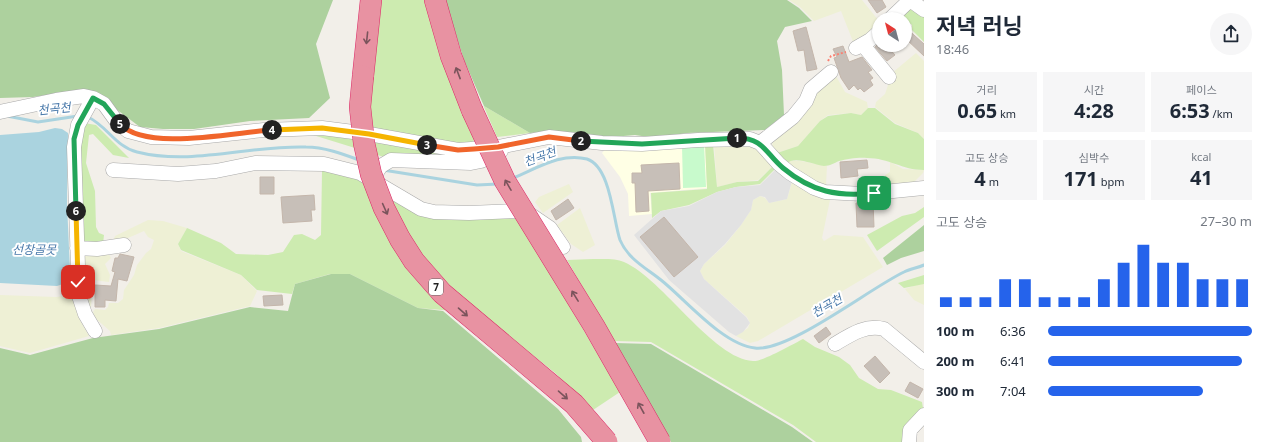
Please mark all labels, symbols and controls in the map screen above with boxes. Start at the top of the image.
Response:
text: 저녁 러닝 [936,10,1023,40]
north arrow [872,12,912,52]
map controls [872,12,912,52]
button: share [1210,13,1252,55]
one-way arrow [363,31,371,44]
text: 18:46 [936,40,969,58]
one-way arrow [453,68,461,80]
text: 거리 [977,82,997,97]
text: 시간 [1084,82,1104,97]
text: 페이스 [1186,82,1217,97]
text: 0.65 [957,97,997,124]
text: 4:28 [1074,97,1114,124]
text: 6:53 [1170,97,1210,124]
water label: 천곡천 [37,98,73,119]
text: km [997,106,1016,121]
text: /km [1210,106,1233,121]
pin: 5 [110,114,130,134]
text: 5 [117,116,123,131]
pin: 4 [262,120,282,140]
text: 4 [269,122,275,137]
pin: 1 [727,128,747,148]
text: 1 [734,130,740,145]
pin: 2 [571,131,591,151]
text: 2 [578,133,584,148]
pin: 3 [417,135,437,155]
text: 3 [424,137,430,152]
water label: 천곡천 [521,142,560,170]
text: kcal [1191,149,1211,164]
text: 고도 상승 [965,150,1008,165]
text: 심박수 [1079,150,1109,165]
text: 41 [1190,164,1213,191]
text: 4 [974,165,986,192]
text: 171 [1063,165,1098,192]
text: m [986,174,999,189]
text: bpm [1098,174,1125,189]
pin [857,176,891,210]
one-way arrow [503,179,511,191]
icon: arrive [863,182,885,204]
pin: 6 [66,201,86,221]
text: 6 [73,203,79,218]
one-way arrow [382,203,389,215]
text: 27–30 m [1200,212,1252,230]
text: 고도 상승 [936,213,987,231]
water label: 선창골못 [12,241,57,258]
pin [61,265,95,299]
icon: check [67,271,89,293]
road number: 7 [429,279,443,295]
water label: 천곡천 [808,289,847,321]
one-way arrow [570,290,578,302]
one-way arrow [458,307,468,316]
text: 100 m [936,322,974,340]
text: 6:36 [1000,322,1026,340]
text: 200 m [936,352,974,370]
text: 6:41 [1000,352,1026,370]
text: 300 m [936,382,974,400]
text: 7:04 [1000,382,1026,400]
one-way arrow [557,390,568,399]
one-way arrow [637,402,644,414]

